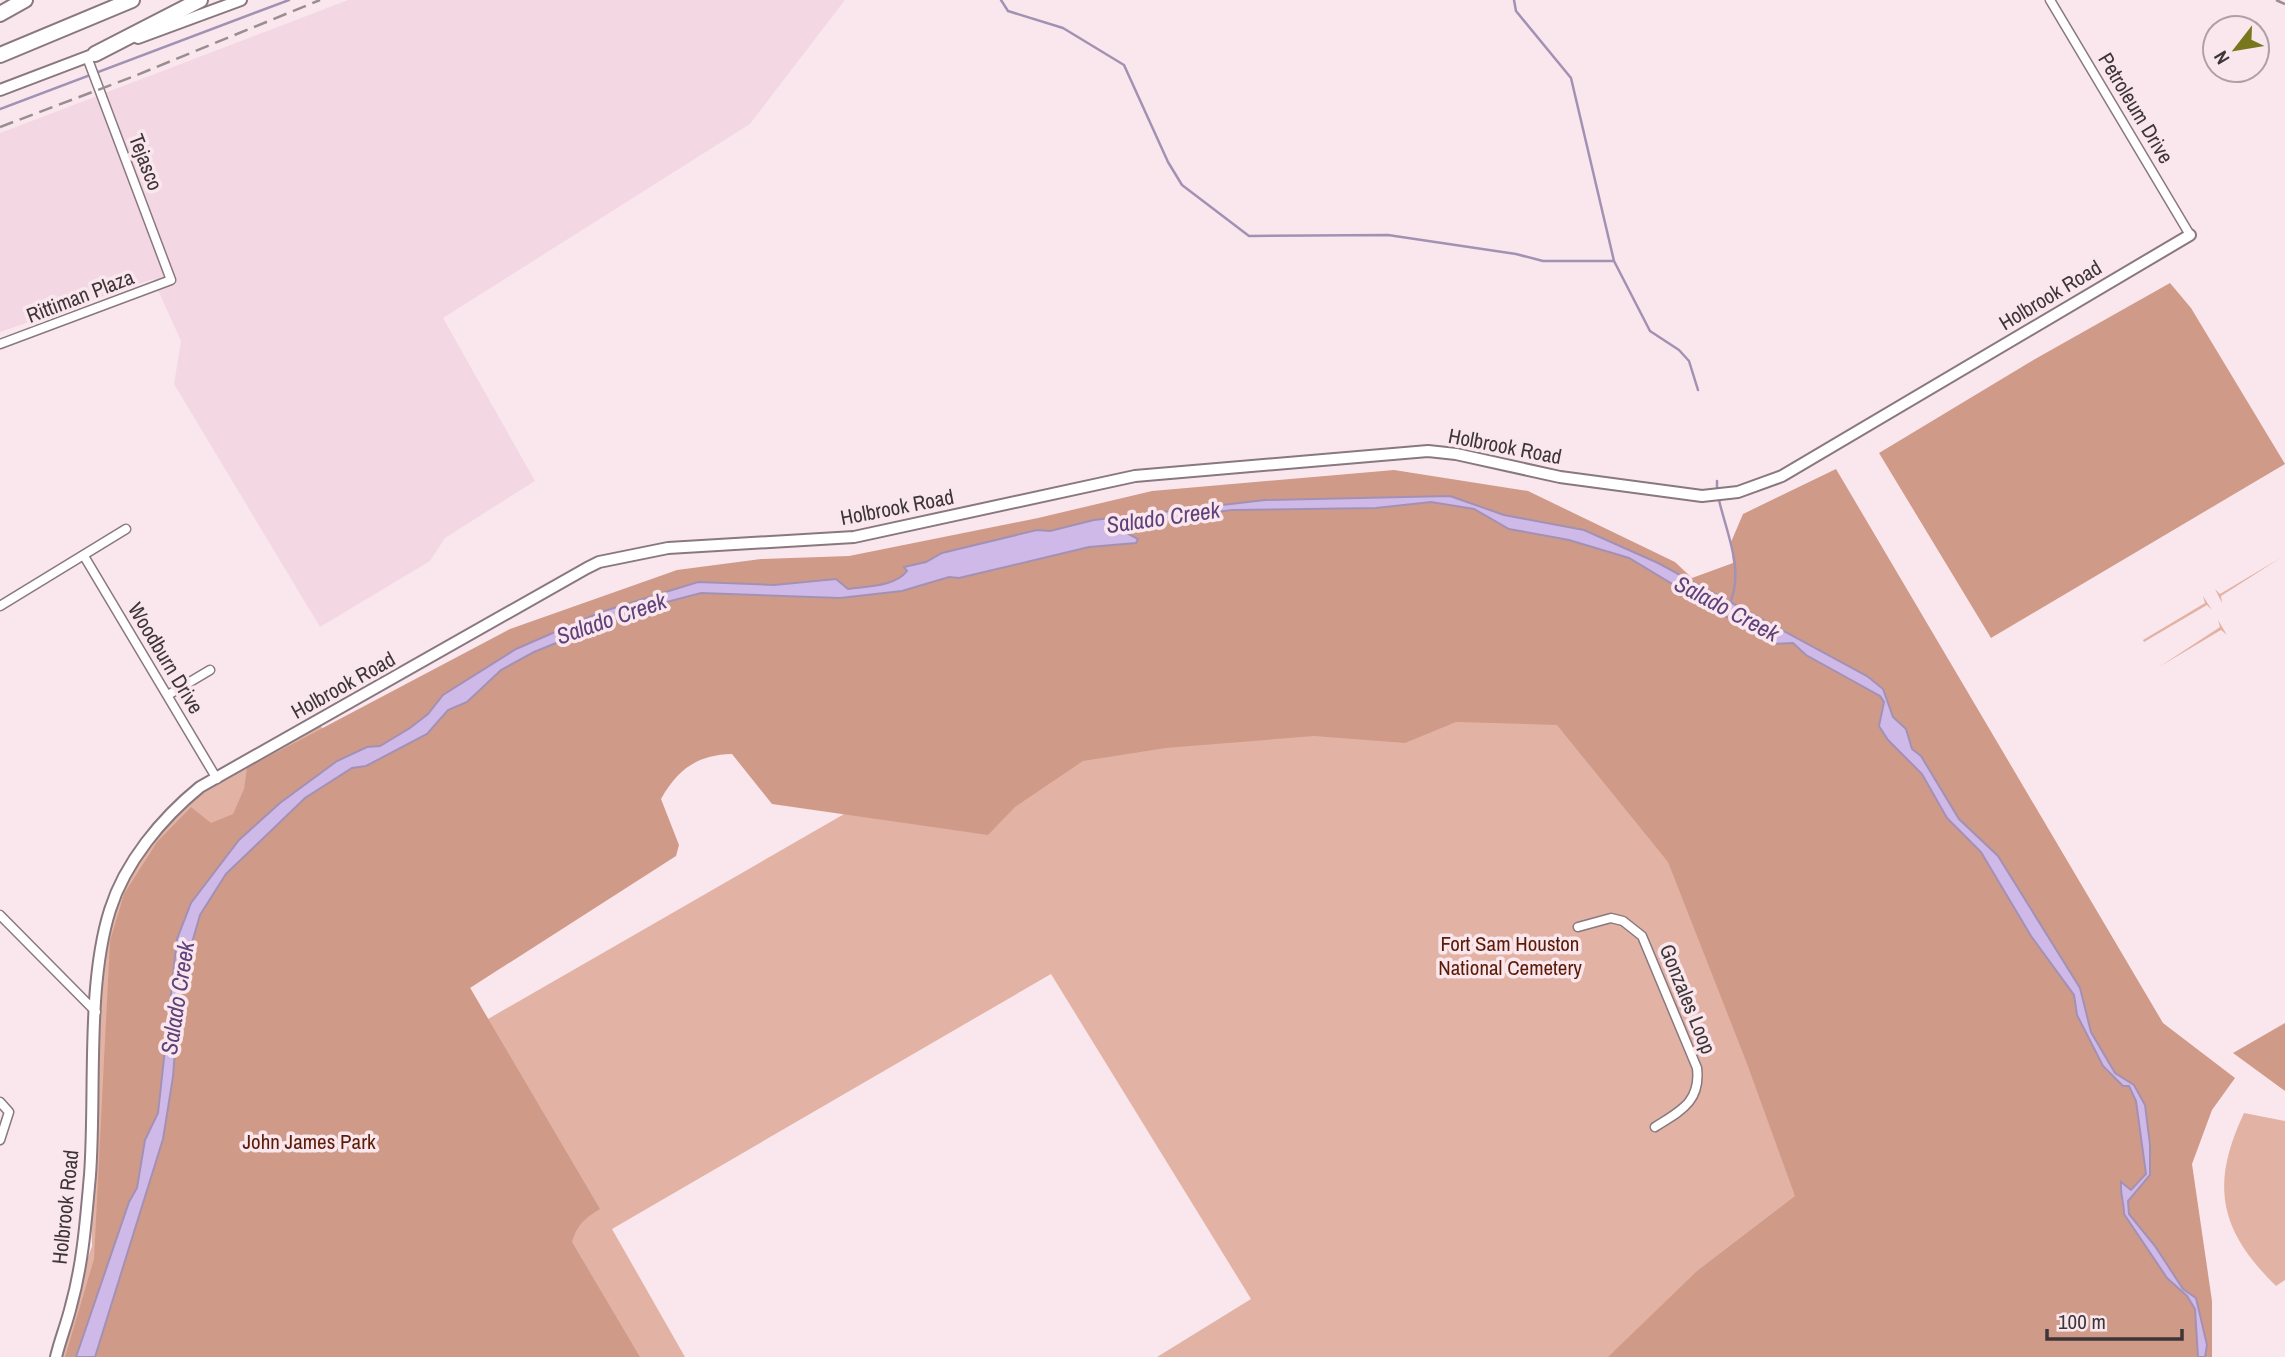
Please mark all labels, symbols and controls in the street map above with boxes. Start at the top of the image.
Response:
north arrow [2201,14,2271,84]
text: N [2207,46,2235,69]
street label: Petroleum Drive [2092,47,2180,169]
street label: Tejasco [122,130,170,194]
street label: Holbrook Road [1993,253,2107,337]
street label: Rittiman Plaza [22,262,138,330]
street label: Holbrook Road [1446,421,1564,471]
street label: Holbrook Road [838,482,956,532]
water label: Salado Creek [1104,493,1223,540]
water label: Salado Creek [1669,567,1786,649]
water label: Salado Creek [552,584,672,651]
street label: Woodburn Drive [121,597,211,719]
street label: Holbrook Road [286,644,400,726]
park label: Fort Sam Houston National Cemetery [1438,929,1582,982]
water label: Salado Creek [153,938,201,1057]
street label: Gonzales Loop [1653,940,1723,1058]
park label: John James Park [242,1127,376,1156]
street label: Holbrook Road [45,1148,85,1266]
scale bar [2047,1298,2182,1342]
text: 100 m [2058,1307,2106,1336]

